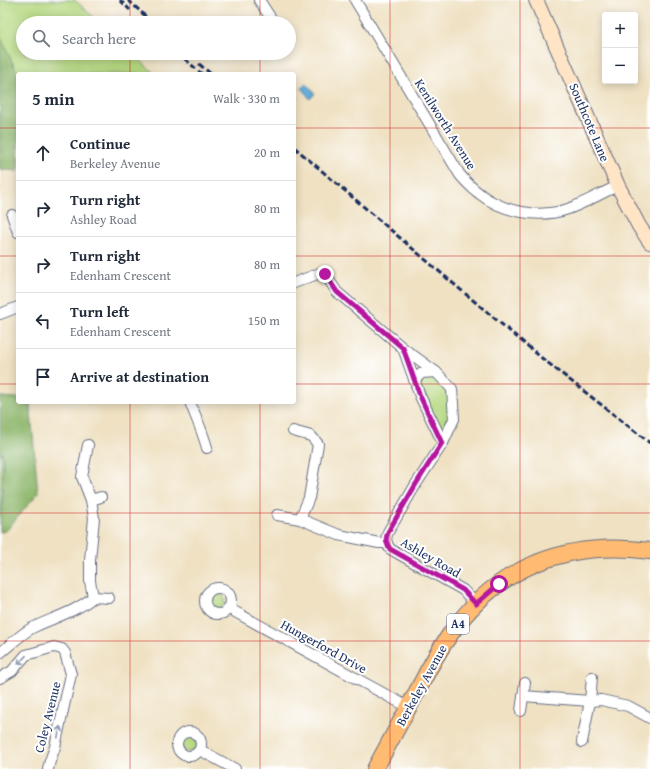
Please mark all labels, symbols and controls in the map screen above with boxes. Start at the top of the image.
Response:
map controls [602,12,638,84]
button: + [602,12,638,48]
search box [16,16,296,60]
icon: search [30,27,52,49]
text: Search here [62,28,136,49]
button: − [602,48,638,84]
street label: Kenilworth Avenue [410,75,481,173]
street label: Southcote Lane [564,80,615,164]
text: 5 min [32,86,74,111]
text: Walk · 330 m [213,89,280,108]
text: Continue [70,133,131,154]
icon: ahead [32,142,54,164]
text: 20 m [254,143,280,162]
text: Berkeley Avenue [70,154,160,173]
text: Turn right [70,189,141,210]
icon: right [32,198,54,220]
text: 80 m [254,199,280,218]
text: Ashley Road [70,210,137,229]
text: Turn right [70,245,141,266]
icon: right [32,254,54,276]
text: 80 m [254,255,280,274]
route end [316,265,334,283]
text: Edenham Crescent [70,266,171,285]
text: Turn left [70,301,129,322]
icon: left [32,310,54,332]
text: 150 m [248,311,280,330]
text: Edenham Crescent [70,322,171,341]
icon: arrive [32,366,54,388]
text: Arrive at destination [70,366,209,387]
street label: Ashley Road [397,533,464,582]
route start [490,575,508,593]
road number: A4 [447,614,469,634]
street label: Hungerford Drive [277,615,370,678]
street label: Berkeley Avenue [391,641,452,729]
one-way arrow [17,655,27,665]
street label: Coley Avenue [29,680,66,755]
one-way arrow [55,726,63,739]

